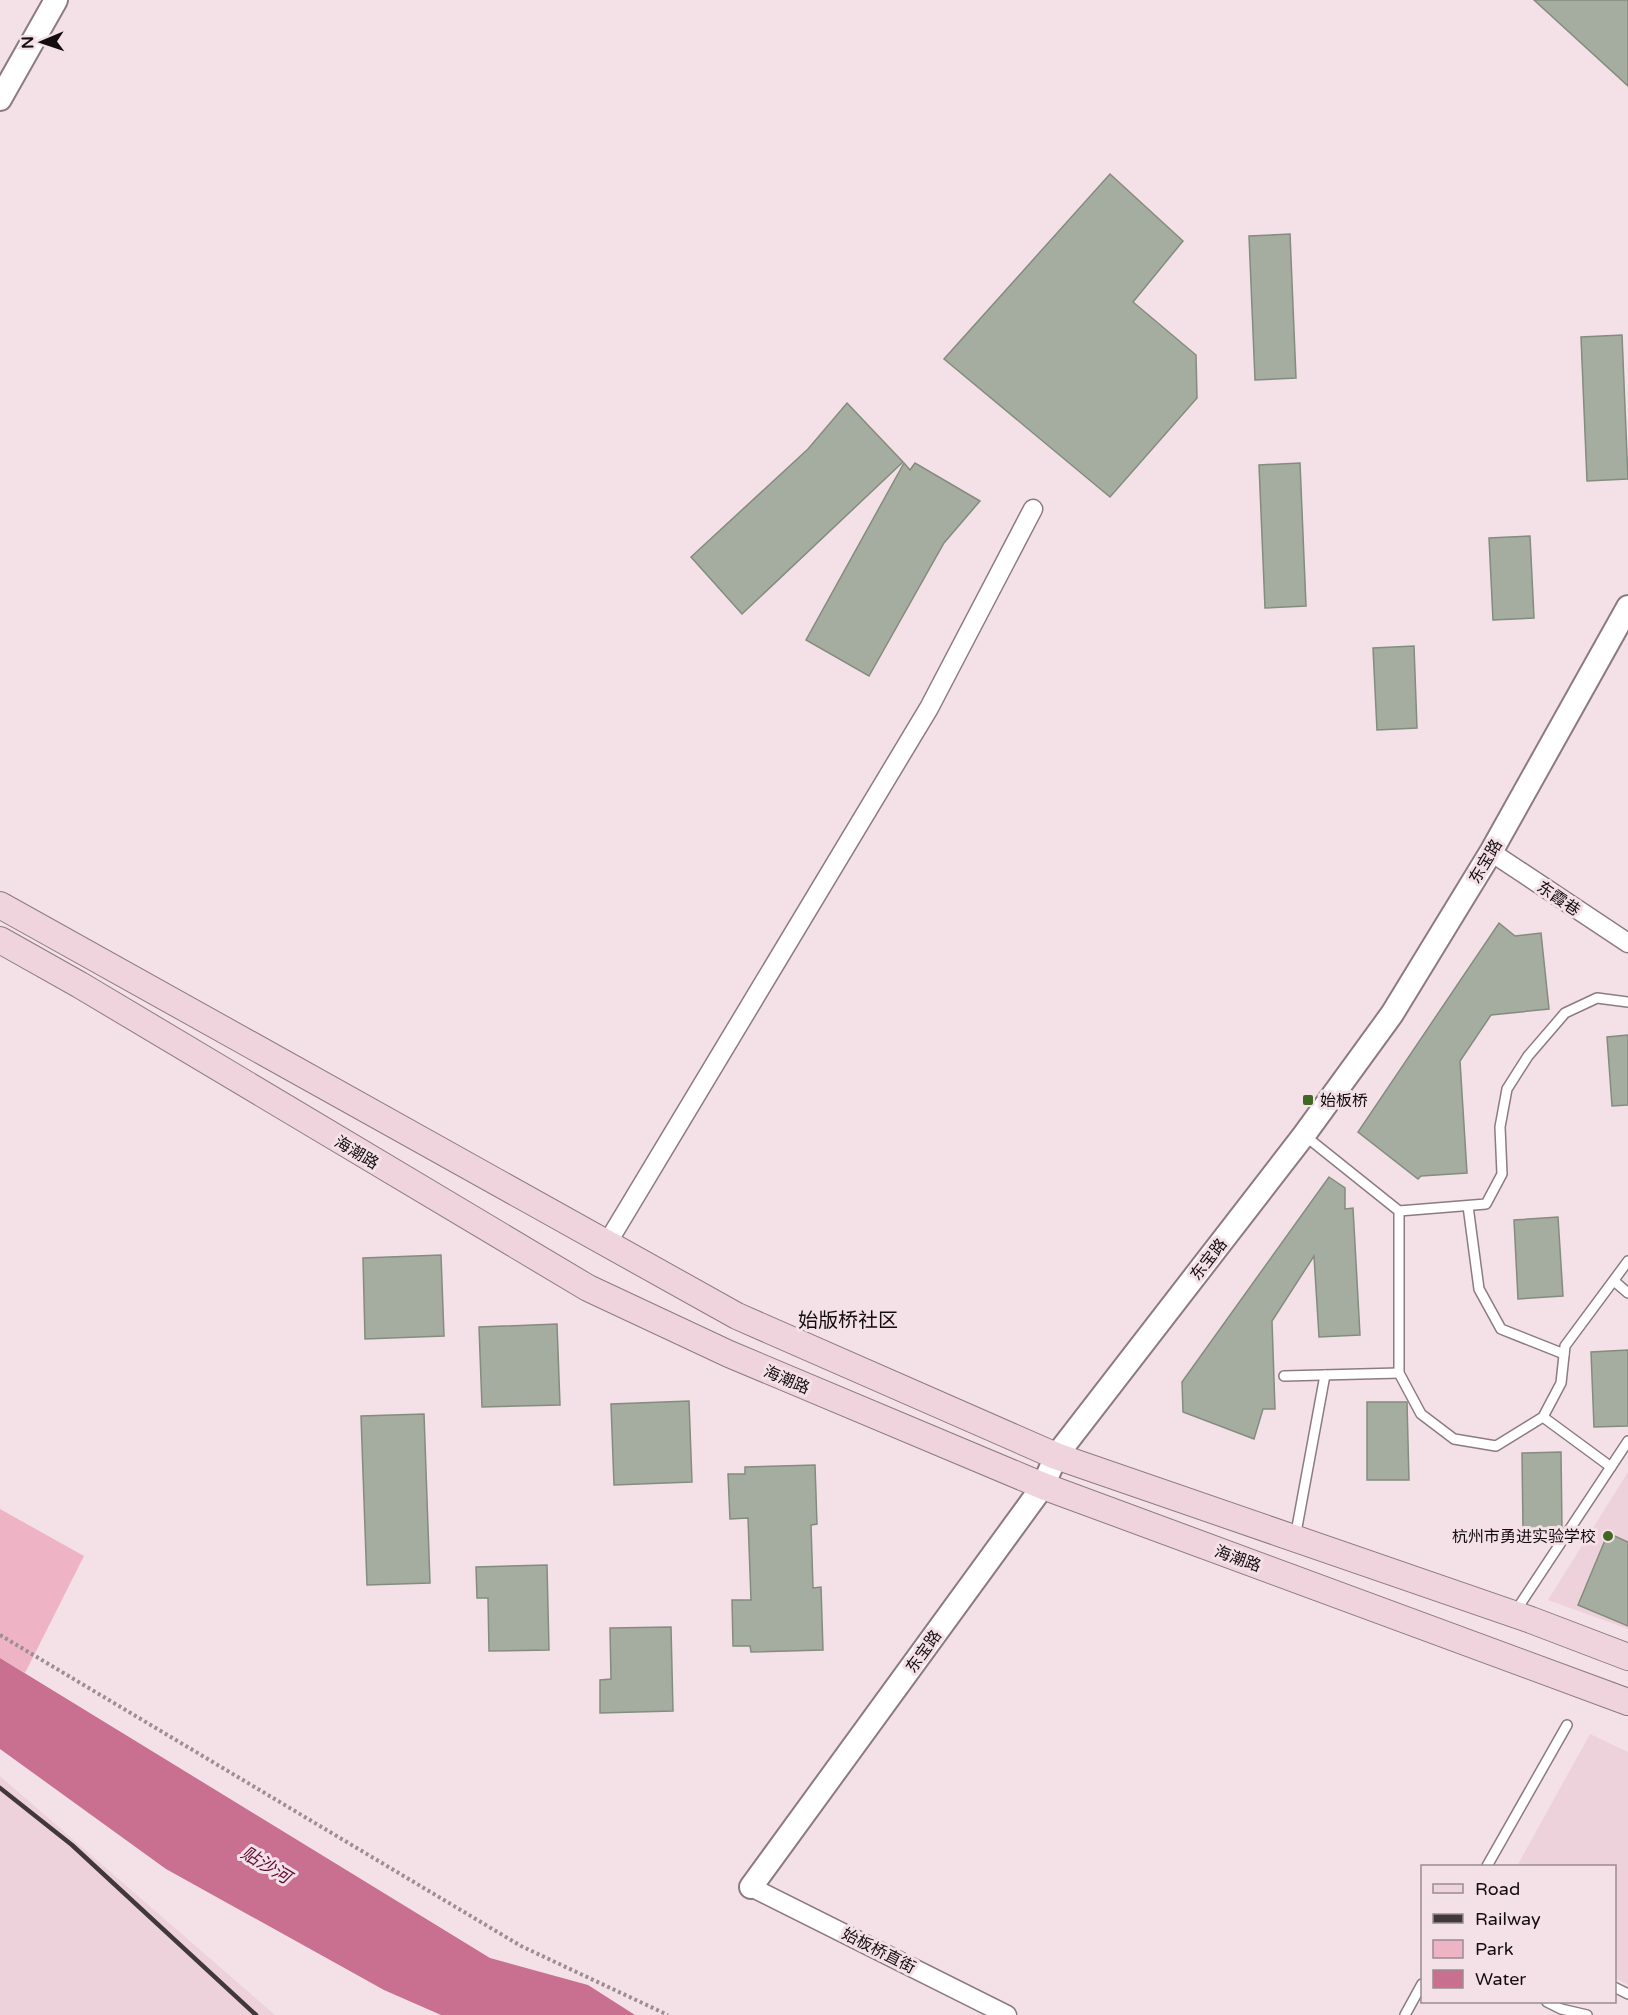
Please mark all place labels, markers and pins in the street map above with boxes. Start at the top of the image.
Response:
place label: 始板桥 [1320,1091,1368,1111]
marker: 始板桥 [1301,1093,1315,1107]
place label: 杭州市勇进实验学校 [1452,1527,1596,1547]
marker: 杭州市勇进实验学校 [1601,1529,1615,1543]

